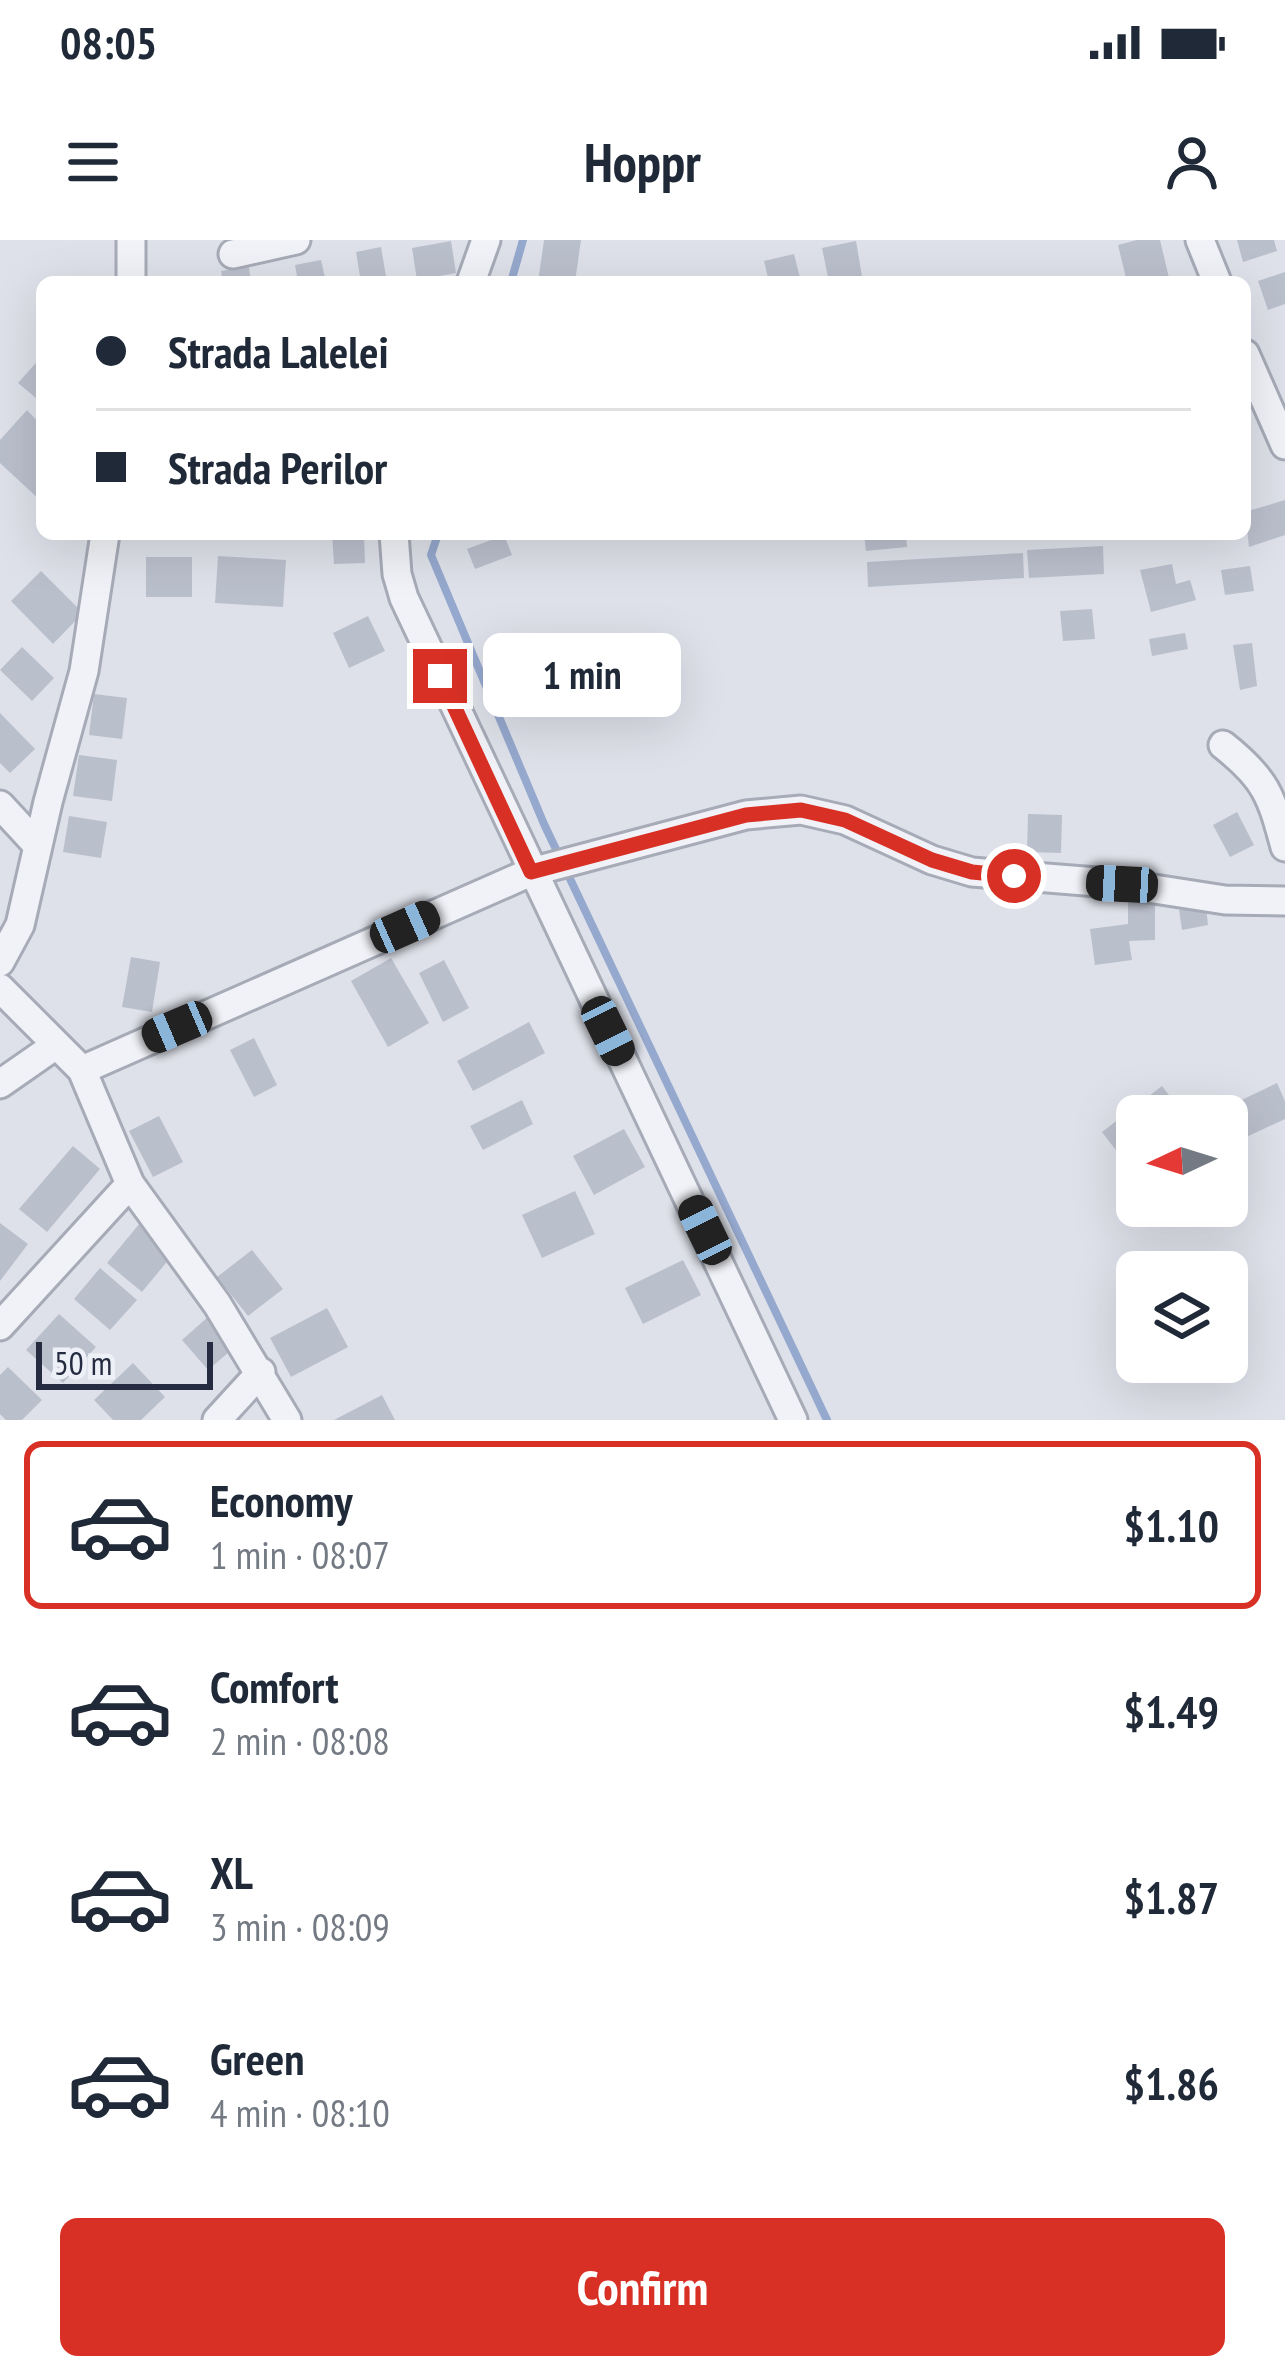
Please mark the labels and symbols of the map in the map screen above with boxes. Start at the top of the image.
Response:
callout: 1 min [482,634,680,718]
route end [413,649,467,703]
route start [987,849,1041,903]
car [1085,864,1159,904]
car [365,896,445,958]
car [576,991,640,1071]
car [137,996,217,1058]
north arrow [1116,1095,1248,1227]
car [673,1190,737,1270]
scale bar [36,1336,213,1389]

